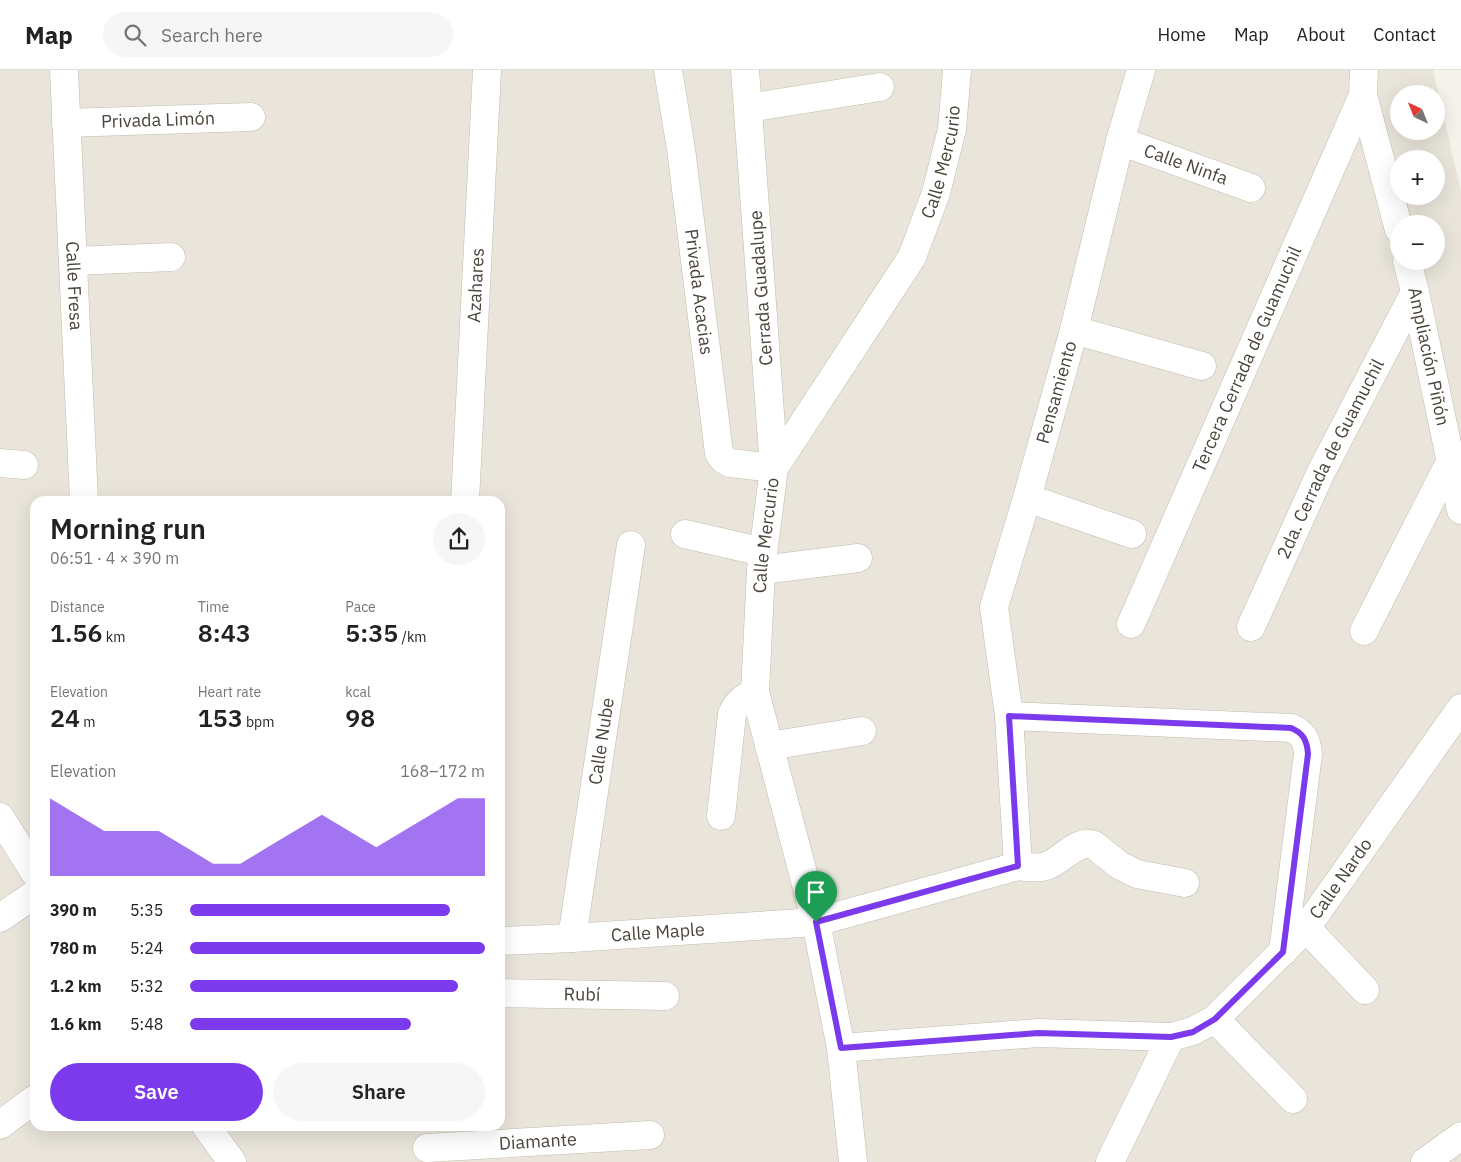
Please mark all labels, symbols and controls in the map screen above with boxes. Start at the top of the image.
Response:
search box [103,12,453,57]
text: Map [25,19,73,51]
icon: search [121,21,149,49]
text: Search here [161,23,263,47]
text: Home [1158,23,1206,46]
text: Map [1234,23,1269,46]
text: About [1297,23,1345,46]
text: Contact [1373,23,1436,46]
north arrow [1390,85,1445,140]
map controls [1390,85,1445,270]
street label: Calle Mercurio [915,104,965,222]
street label: Privada Limón [101,106,215,133]
street label: Calle Ninfa [1141,139,1232,190]
button: + [1390,150,1445,205]
street label: Cerrada Guadalupe [744,209,777,367]
button: − [1390,215,1445,270]
street label: Privada Acacias [680,227,719,356]
street label: Calle Fresa [61,241,88,331]
street label: Tercera Cerrada de Guamuchil [1187,242,1306,476]
street label: Azahares [462,247,489,323]
street label: Ampliación Piñón [1403,285,1455,428]
street label: Pensamiento [1031,338,1081,446]
street label: 2da. Cerrada de Guamuchil [1271,355,1389,562]
street label: Calle Mercurio [748,476,784,594]
text: Morning run [50,510,206,547]
button: share [433,513,485,565]
text: 06:51 · 4 × 390 m [50,548,179,568]
text: Distance [50,598,105,616]
text: Time [198,598,229,616]
text: Pace [345,598,376,616]
text: 1.56 [50,616,102,649]
text: 8:43 [198,616,251,649]
text: 5:35 [345,616,398,649]
text: km [102,628,125,646]
text: /km [398,628,427,646]
text: Elevation [50,683,108,701]
text: Heart rate [198,683,261,701]
text: kcal [345,683,371,701]
street label: Calle Nube [583,696,619,786]
text: 24 [50,701,80,734]
text: 153 [198,701,243,734]
text: 98 [345,701,375,734]
text: m [80,713,96,731]
text: bpm [243,713,274,731]
text: Elevation [50,761,116,781]
text: 168–172 m [400,761,485,781]
street label: Calle Nardo [1304,833,1377,923]
pin [795,871,837,922]
icon: arrive [802,878,830,906]
text: 390 m [50,900,97,920]
text: 5:35 [130,900,163,920]
street label: Calle Maple [610,917,706,946]
text: 780 m [50,938,97,958]
text: 5:24 [130,938,163,958]
text: 1.2 km [50,976,101,996]
text: 5:32 [130,976,163,996]
street label: Rubí [563,982,601,1006]
text: 1.6 km [50,1014,101,1034]
text: 5:48 [130,1014,163,1034]
button: Save [50,1063,263,1121]
button: Share [273,1063,485,1121]
street label: Diamante [498,1127,577,1155]

